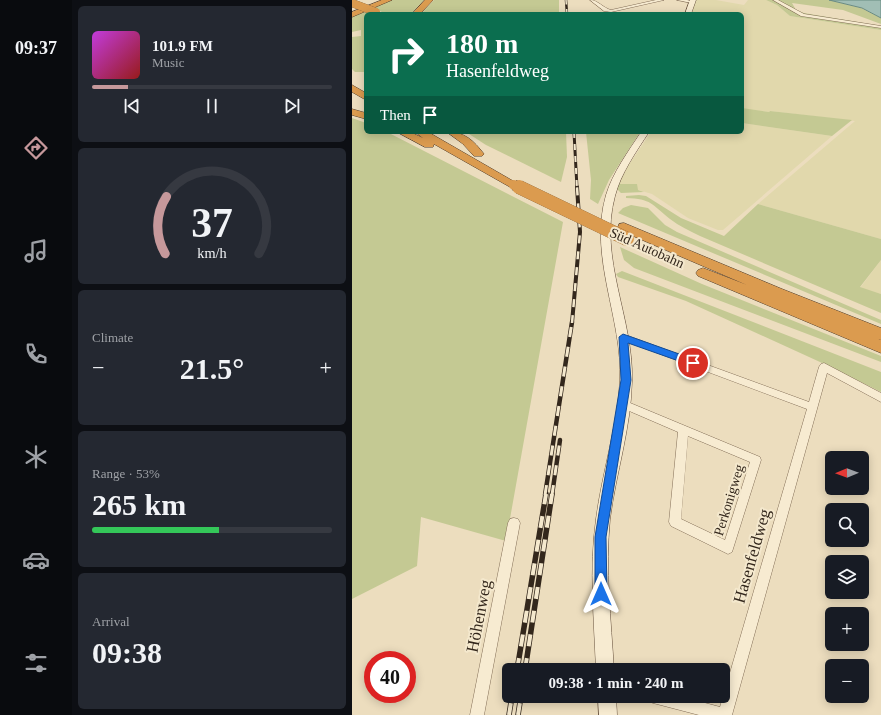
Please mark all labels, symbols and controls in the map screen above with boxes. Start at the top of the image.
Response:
icon: right [380,28,432,80]
text: 180 m [446,28,518,59]
text: 09:37 [15,38,57,58]
text: 101.9 FM [152,38,213,54]
text: Music [152,55,185,70]
text: Hasenfeldweg [446,61,549,81]
icon: previous [121,95,143,117]
icon: pause [201,95,223,117]
icon: next [281,95,303,117]
icon: arrive [419,104,441,126]
text: Then [380,107,411,123]
icon: directions [22,134,50,162]
text: 37 [191,199,233,245]
street label: Süd Autobahn [608,225,686,271]
icon: music [22,237,50,265]
text: km/h [197,244,227,260]
text: Climate [92,330,133,345]
icon: phone [22,340,50,368]
pin [676,346,710,380]
text: 21.5° [180,352,244,385]
icon: arrive [682,352,704,374]
text: − [92,355,104,380]
text: + [320,355,332,380]
icon: climate [22,443,50,471]
north arrow [825,451,869,495]
map controls [825,451,869,703]
street label: Perkonigweg [711,462,747,538]
text: Range · 53% [92,466,160,481]
text: 265 km [92,488,186,521]
button: search [825,503,869,547]
street label: Hasenfeldweg [729,506,775,605]
icon: car [22,546,50,574]
button: layers [825,555,869,599]
position arrow [580,573,622,615]
street label: Höhenweg [463,578,495,654]
button: + [825,607,869,651]
text: Arrival [92,614,130,629]
text: 09:38 [92,636,162,669]
icon: filters [22,649,50,677]
speed limit sign: 40 [364,651,416,703]
button: − [825,659,869,703]
text: 09:38 · 1 min · 240 m [549,675,684,691]

